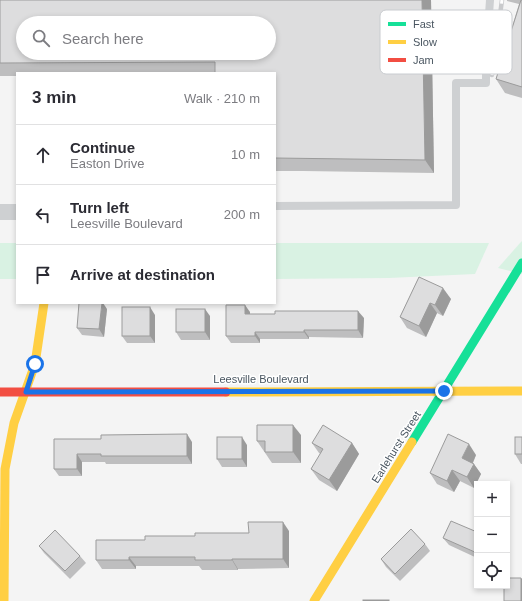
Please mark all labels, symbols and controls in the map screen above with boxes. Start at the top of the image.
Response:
legend [380,10,512,74]
search box [16,16,276,60]
text: Fast [413,18,434,30]
icon: search [30,27,52,49]
text: Search here [62,30,144,47]
text: Slow [413,36,437,48]
text: Jam [413,54,434,66]
text: 3 min [32,88,76,107]
text: Walk · 210 m [184,91,260,106]
text: Continue [70,139,135,156]
icon: ahead [32,144,54,166]
text: 10 m [231,147,260,162]
text: Easton Drive [70,156,144,171]
text: Turn left [70,199,129,216]
icon: left [32,204,54,226]
text: 200 m [224,207,260,222]
text: Leesville Boulevard [70,216,183,231]
icon: arrive [32,264,54,286]
text: Arrive at destination [70,266,215,283]
route start [26,355,44,373]
street label: Leesville Boulevard [213,373,309,385]
route end [435,382,453,400]
street label: Earlehurst Street [369,409,423,485]
map controls [474,481,510,589]
button: + [474,481,510,517]
button: − [474,517,510,553]
button: locate [474,553,510,589]

